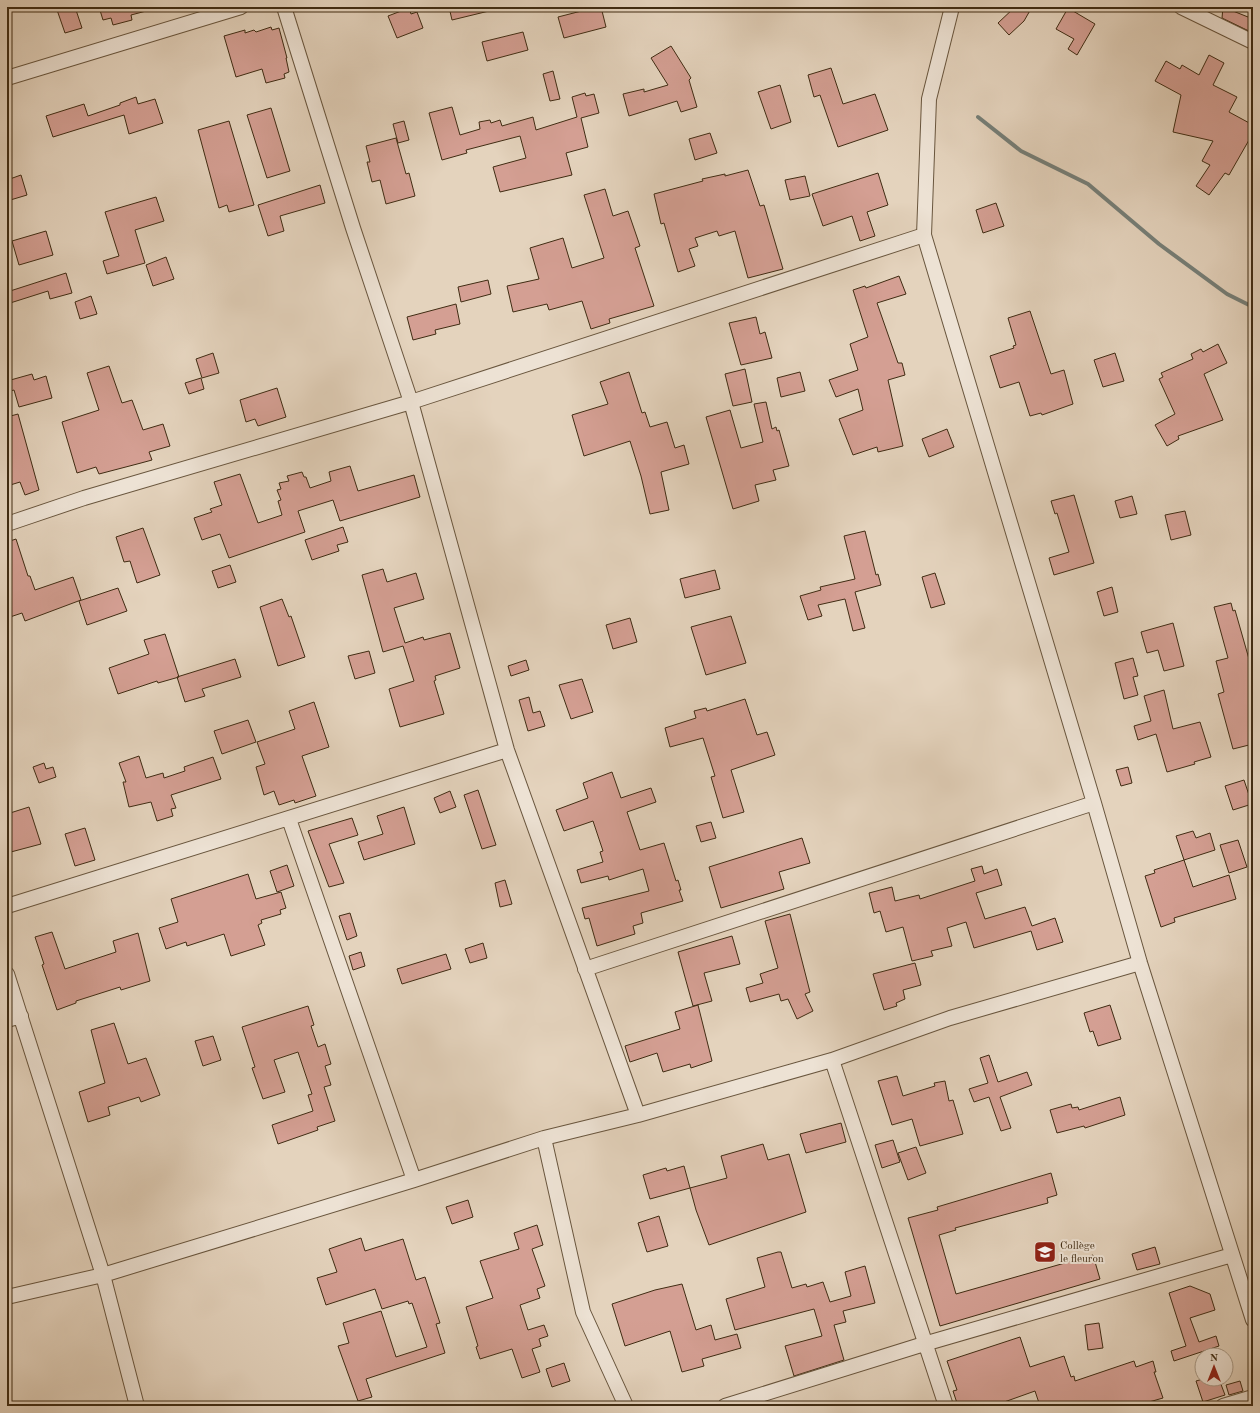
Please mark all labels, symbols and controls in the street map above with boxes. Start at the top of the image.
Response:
school or university icon: Collège le fleuron [1032,1239,1058,1265]
place label: Collège le fleuron [1060,1241,1104,1265]
north arrow [1194,1347,1234,1387]
text: N [1210,1353,1219,1364]

